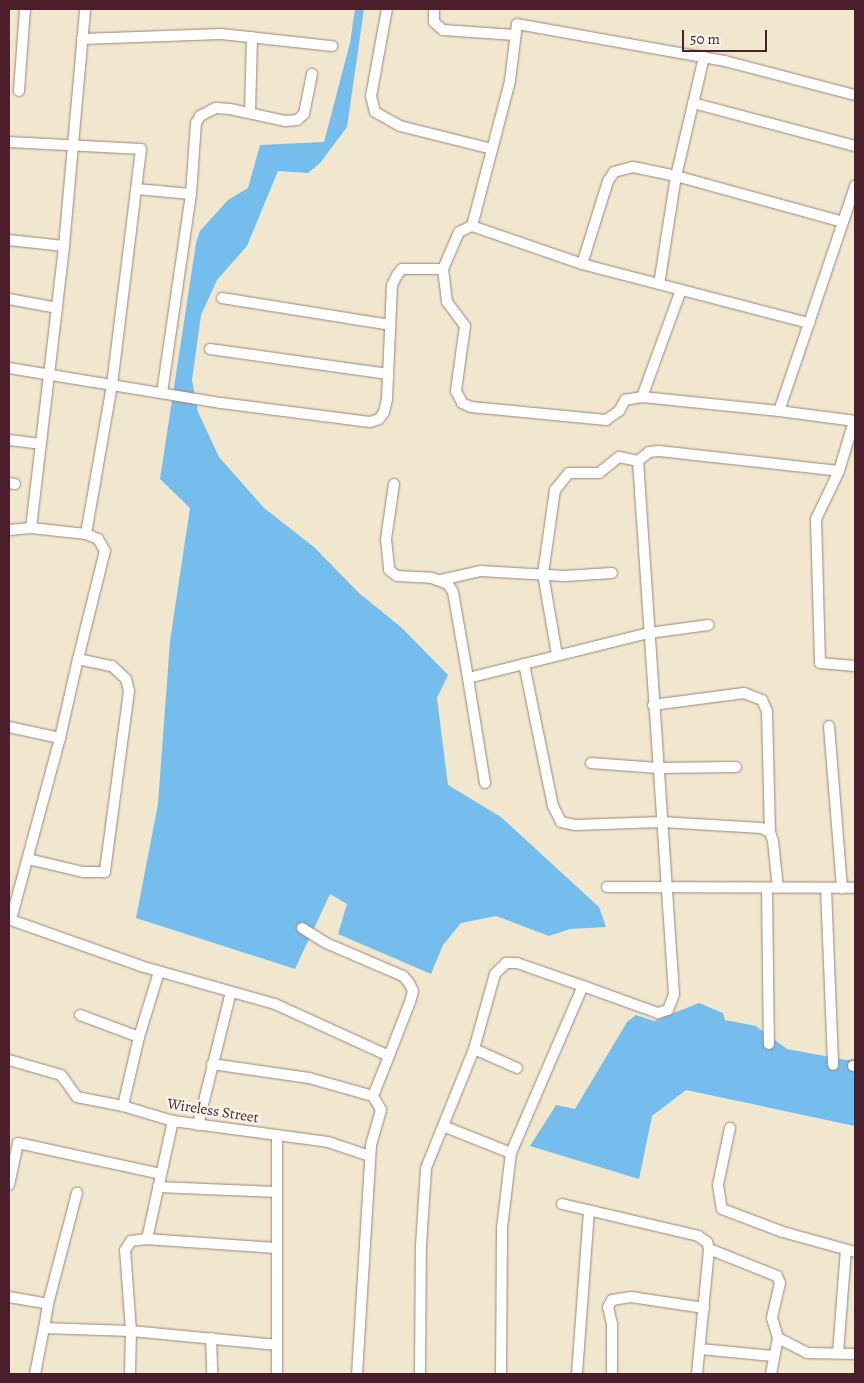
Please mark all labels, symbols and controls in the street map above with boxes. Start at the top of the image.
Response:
scale bar [684,20,769,52]
text: 50 m [690,29,720,49]
street label: Wireless Street [166,1095,260,1127]

